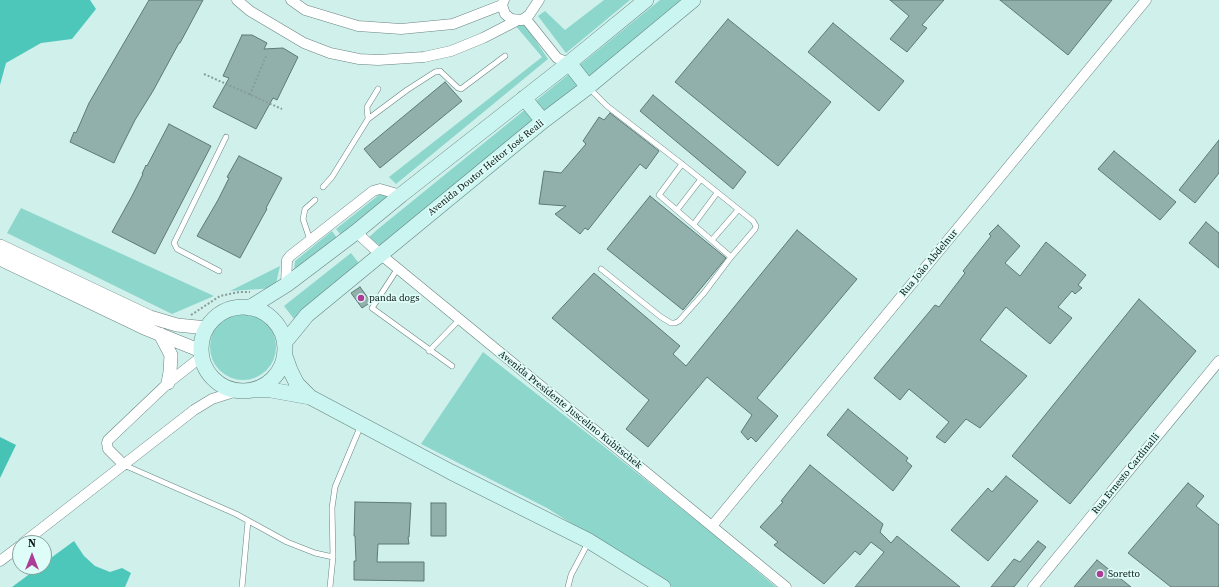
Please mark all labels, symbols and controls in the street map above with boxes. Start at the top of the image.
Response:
street label: Avenida Doutor Heitor José Reali [426,117,546,219]
street label: Rua João Abdelnur [897,227,961,299]
place label: panda dogs [369,292,420,304]
marker: panda dogs [356,293,366,303]
street label: Avenida Presidente Juscelino Kubitschek [496,348,644,472]
street label: Rua Ernesto Cardinalli [1090,431,1162,517]
north arrow [12,535,52,575]
text: N [28,536,36,551]
place label: Soretto [1108,568,1140,580]
marker: Soretto [1095,569,1105,579]

